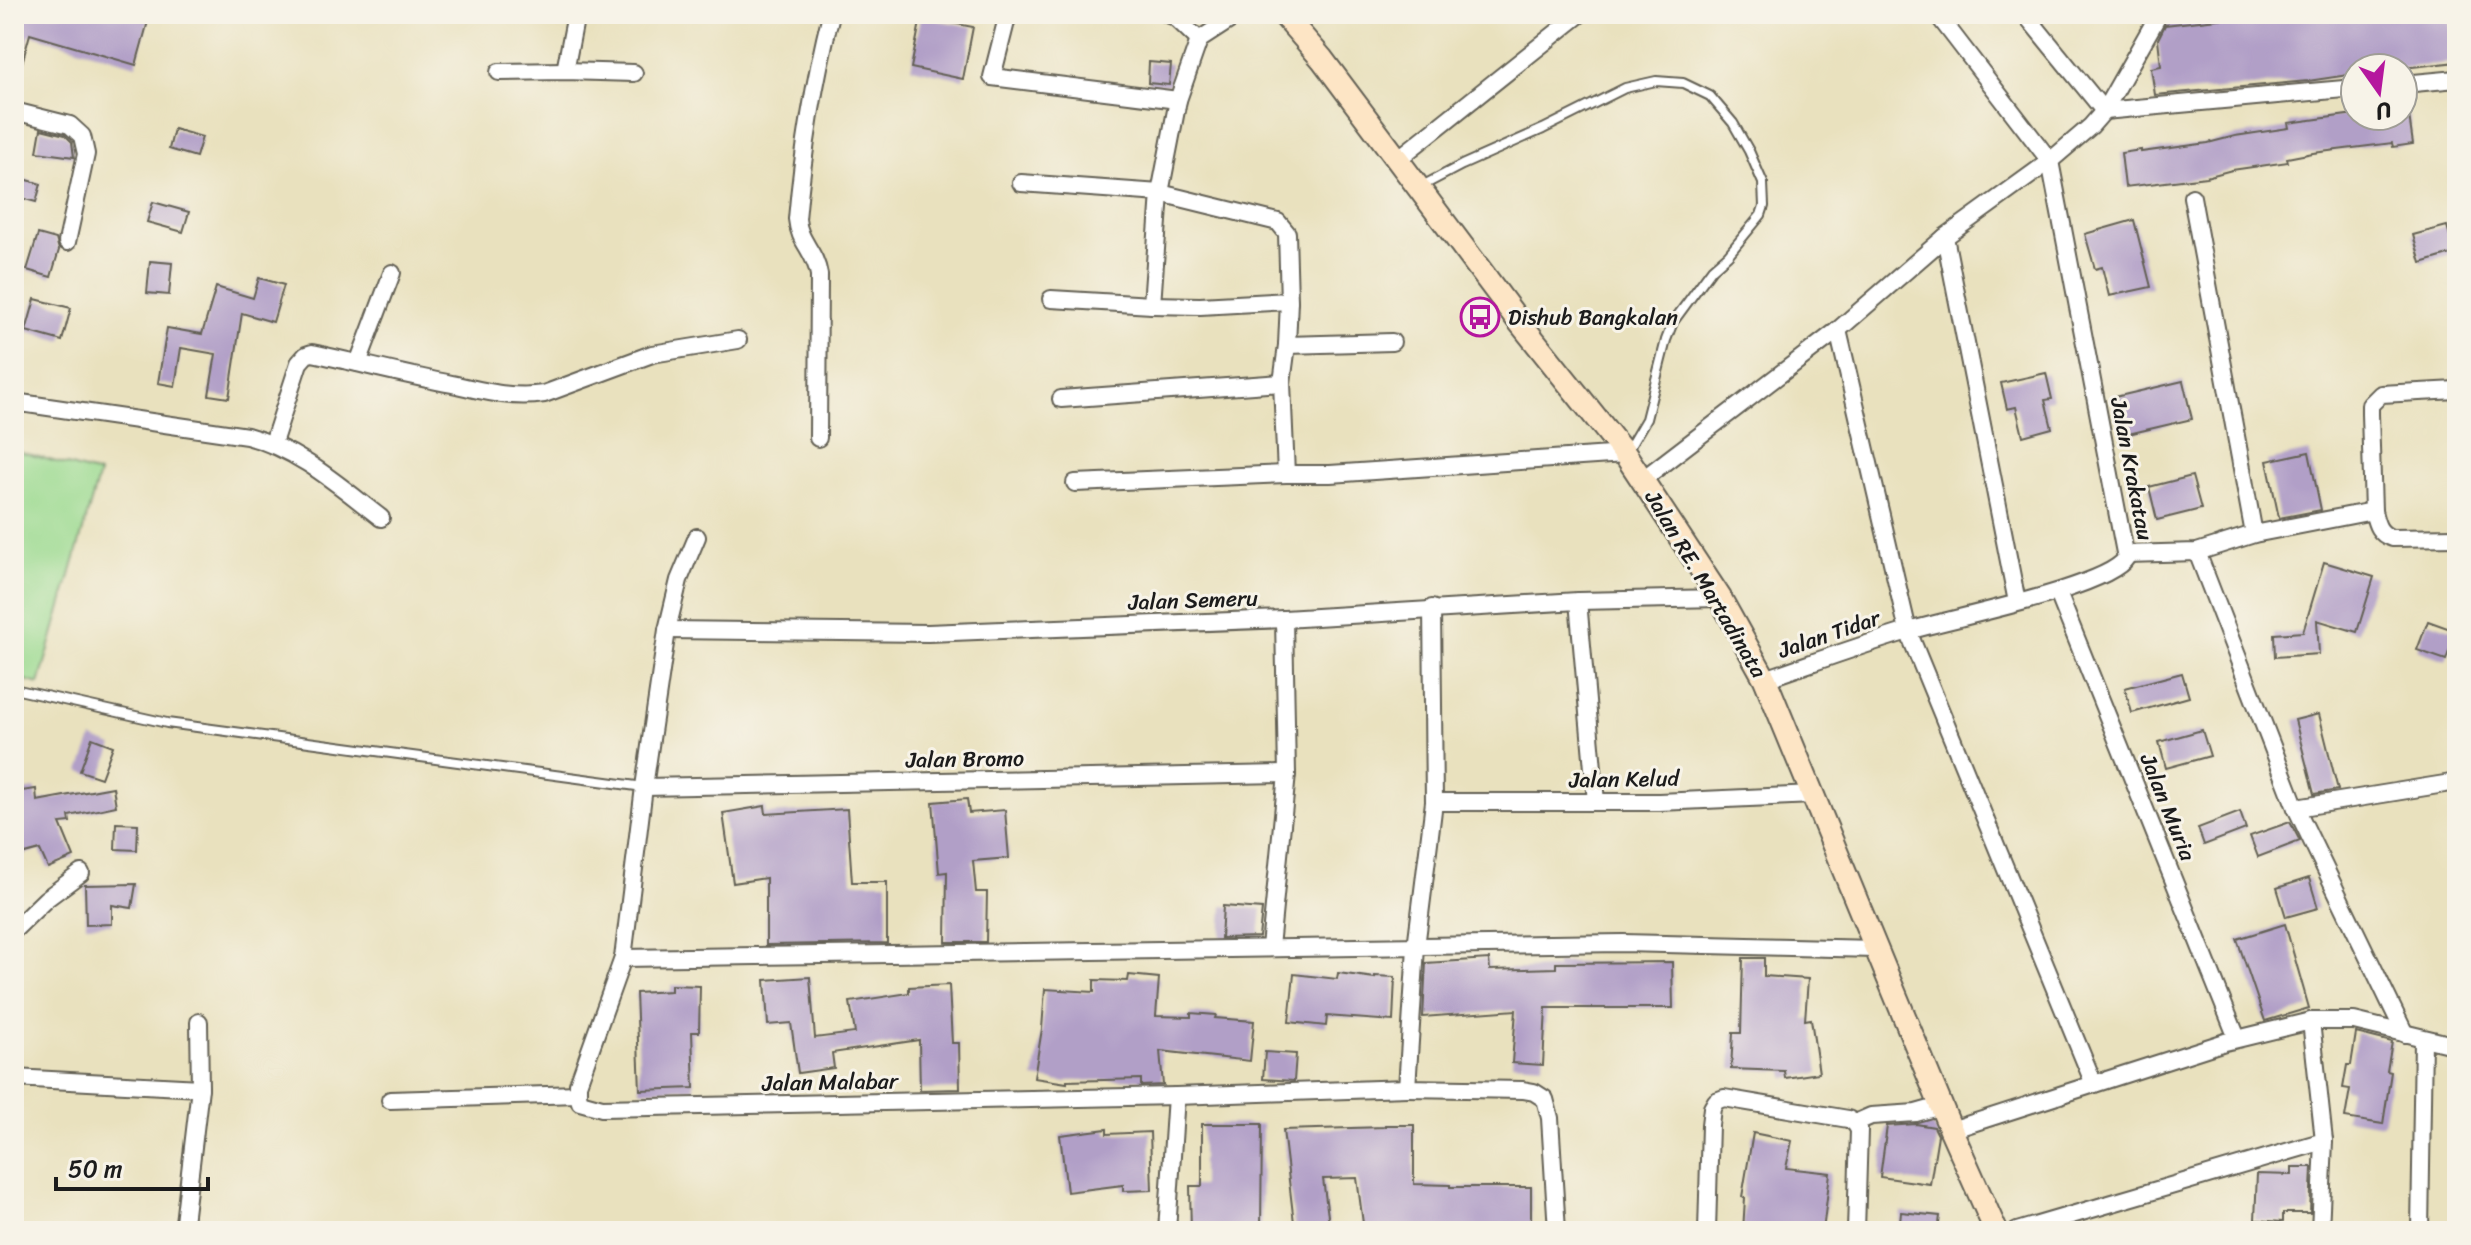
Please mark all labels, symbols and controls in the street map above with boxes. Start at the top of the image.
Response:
north arrow [2339,52,2419,132]
text: U [2371,90,2396,132]
bus stop icon: Dishub Bangkalan [1459,296,1501,338]
place label: Dishub Bangkalan [1508,298,1678,337]
street label: Jalan Krakatau [2099,393,2165,544]
street label: Jalan RE. Martadinata [1634,481,1778,687]
street label: Jalan Semeru [1127,578,1259,622]
street label: Jalan Tidar [1772,598,1887,670]
street label: Jalan Bromo [904,738,1025,780]
street label: Jalan Muria [2128,746,2208,868]
street label: Jalan Kelud [1568,759,1681,799]
street label: Jalan Malabar [761,1061,900,1103]
scale bar [56,1141,208,1191]
text: 50 m [68,1148,123,1190]

